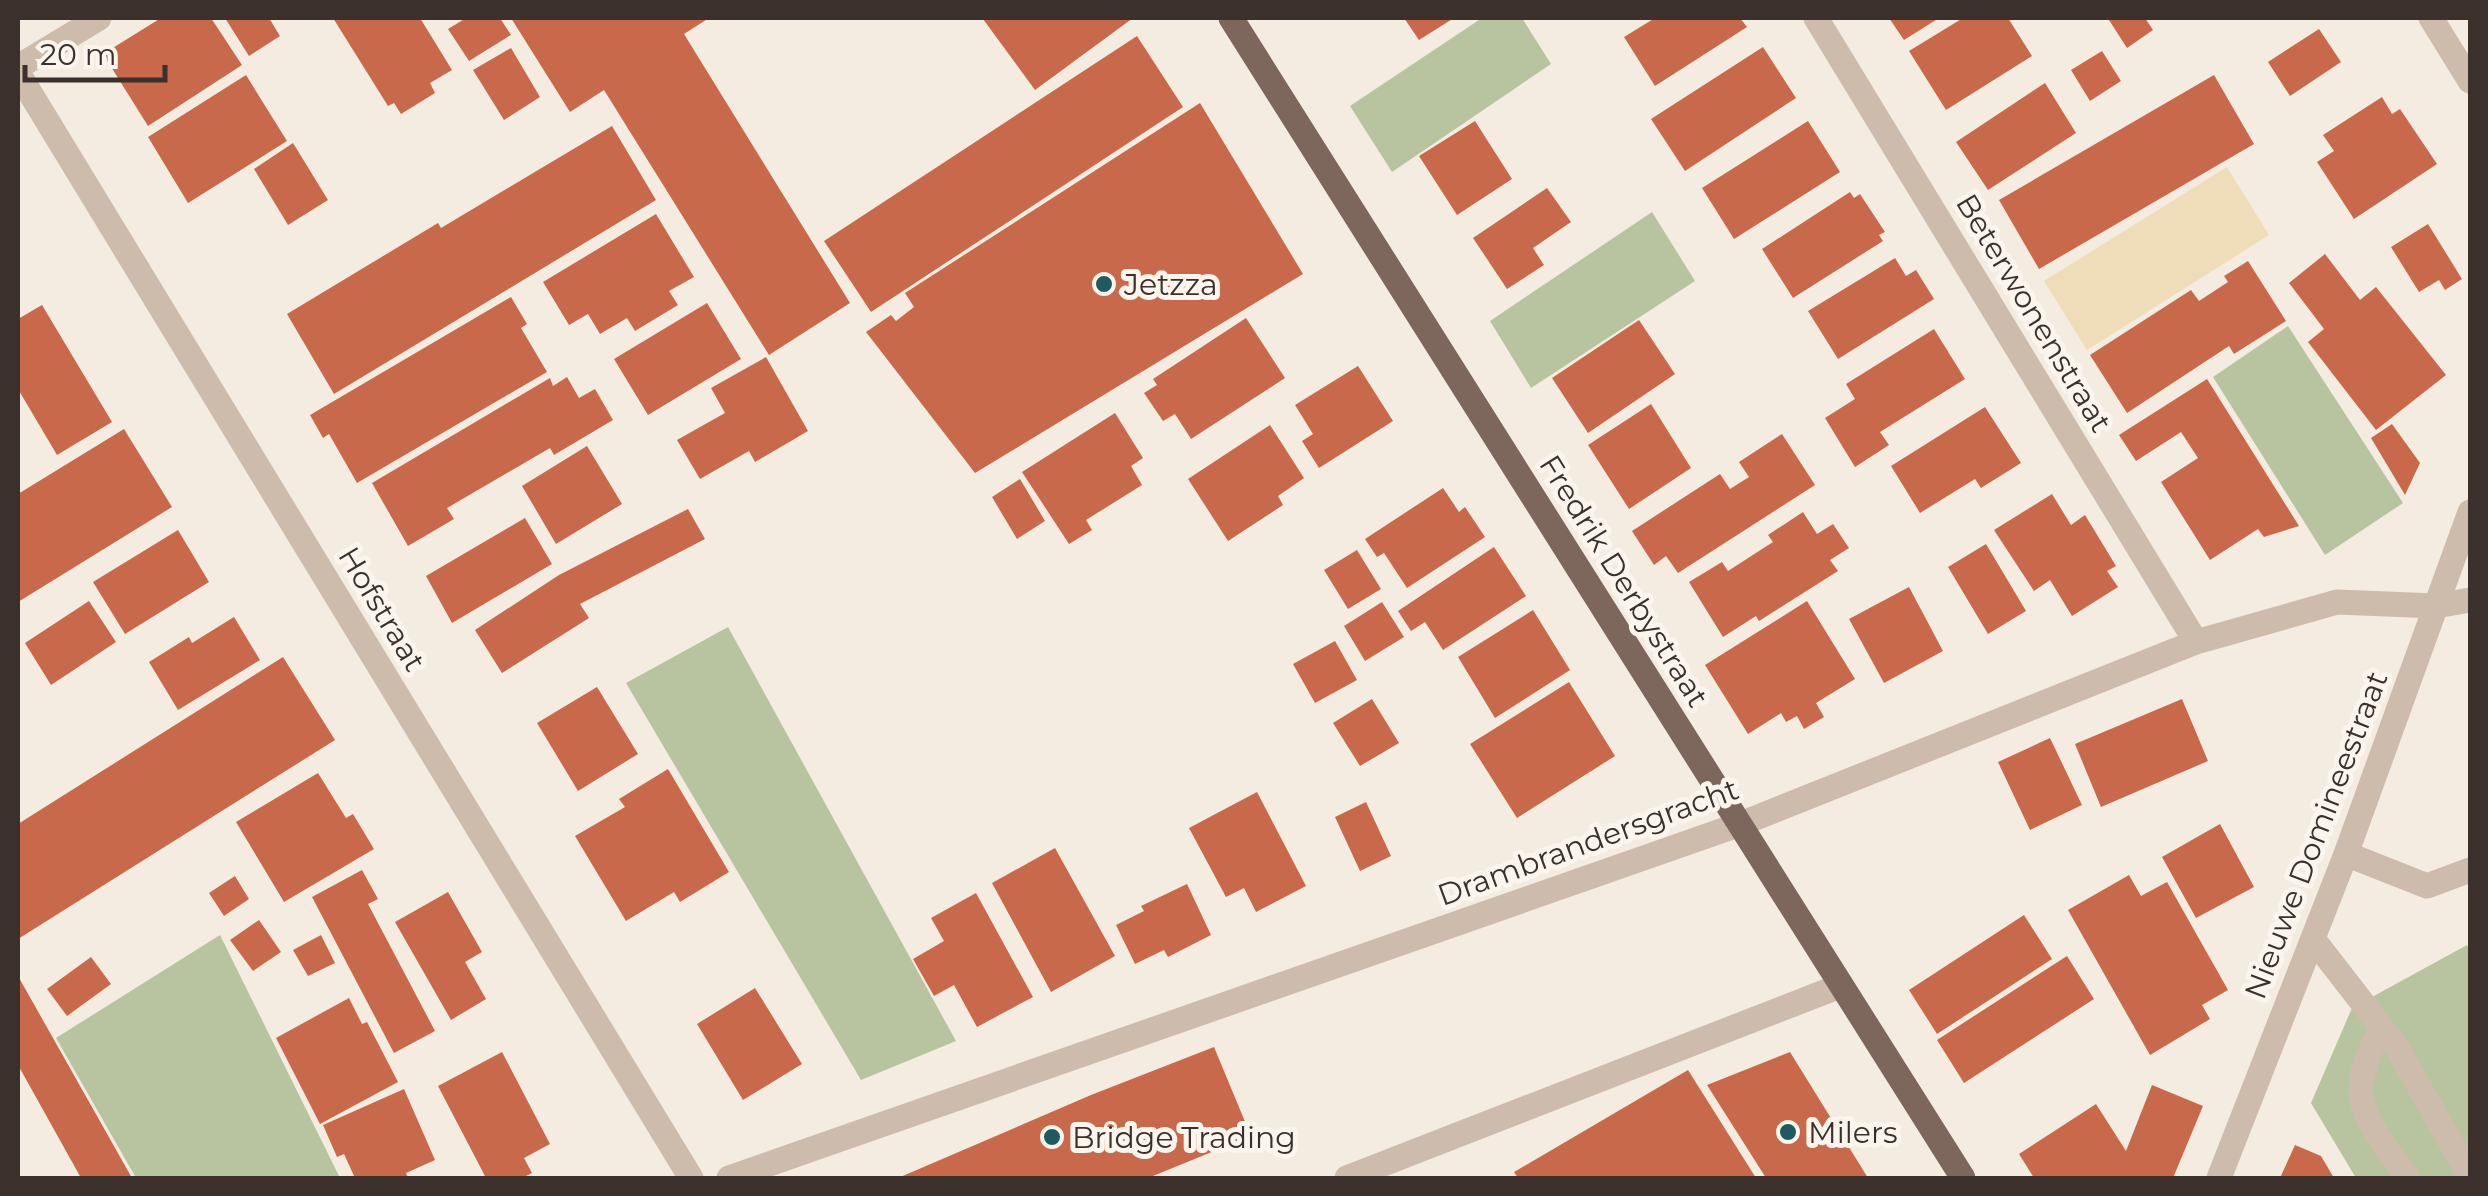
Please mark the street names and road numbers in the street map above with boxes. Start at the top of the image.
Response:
street label: Beterwonenstraat [1948,187,2120,439]
street label: Fredrik Derbystraat [1531,448,1717,714]
street label: Hofstraat [330,540,434,678]
street label: Nieuwe Domineestraat [2236,666,2396,1004]
street label: Drambrandersgracht [1432,770,1744,914]

